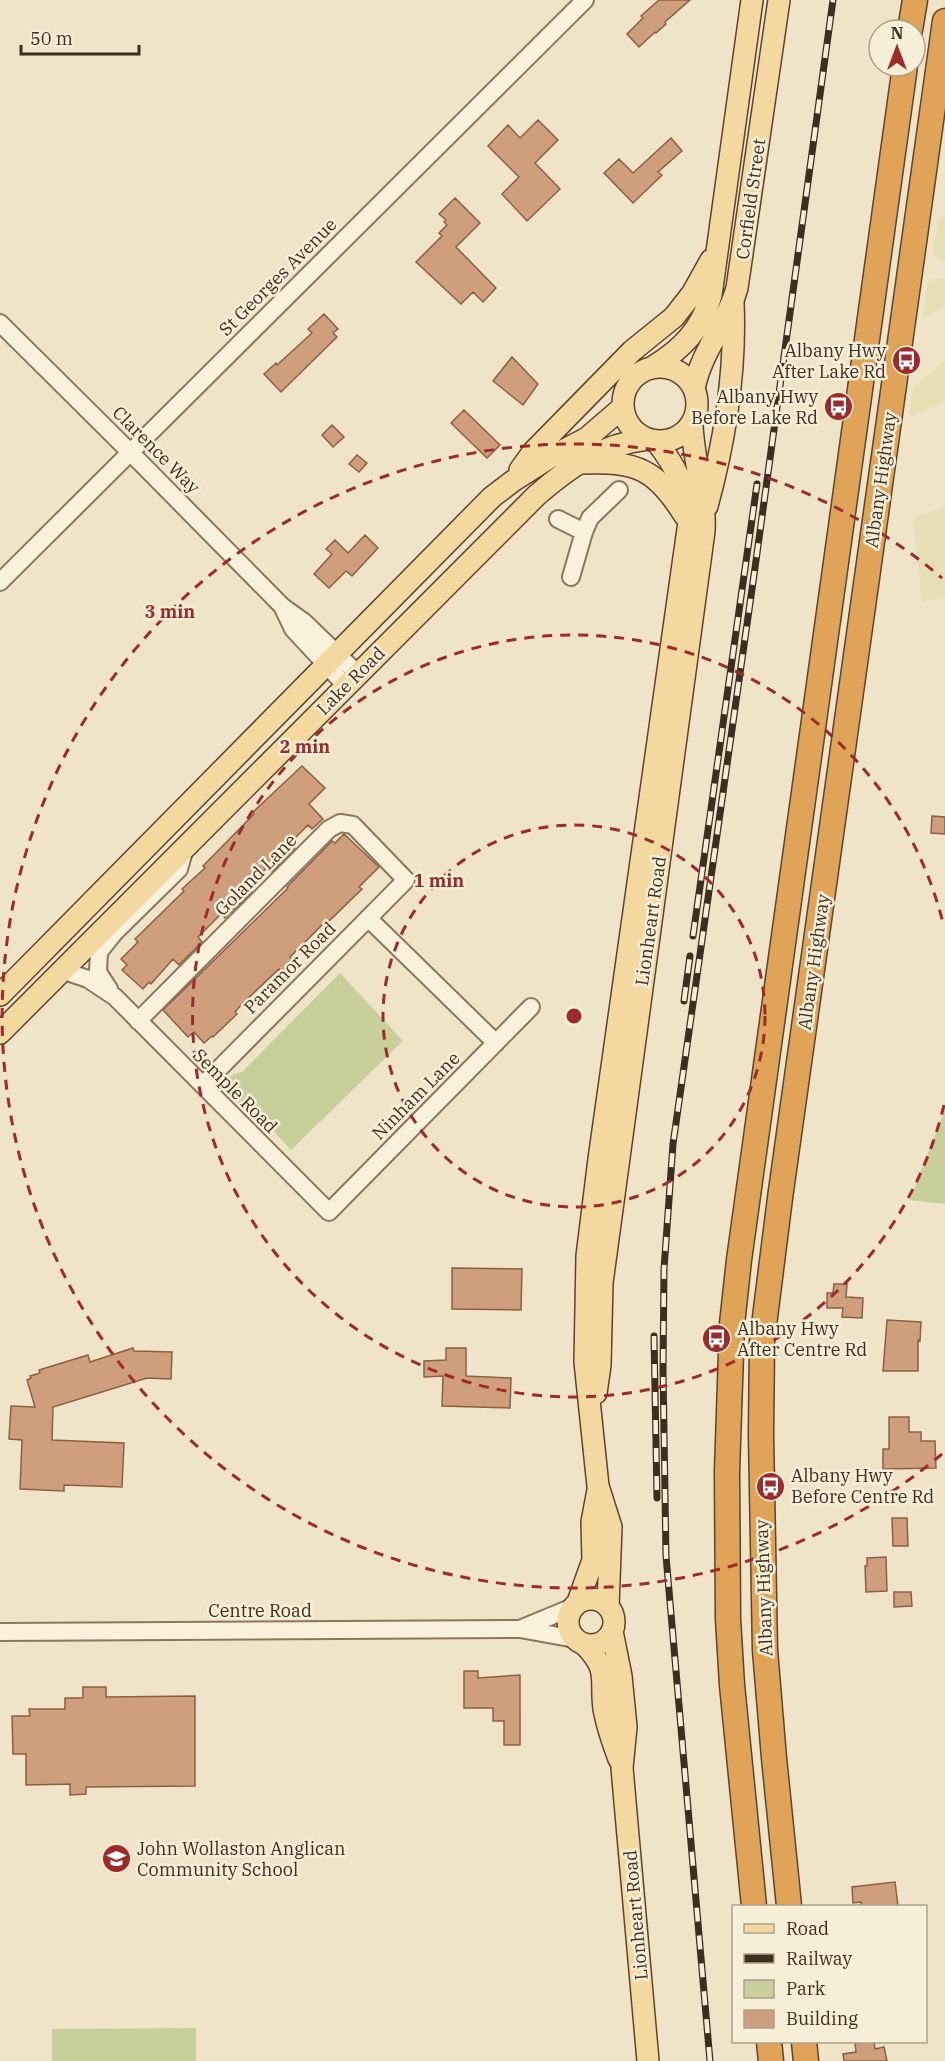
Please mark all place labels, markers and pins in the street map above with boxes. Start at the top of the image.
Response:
place label: Albany Hwy After Lake Rd [772,339,886,383]
bus stop icon: Albany Hwy After Lake Rd [891,345,923,377]
place label: Albany Hwy Before Lake Rd [691,385,818,429]
bus stop icon: Albany Hwy Before Lake Rd [823,391,855,423]
centre of rings [564,1006,584,1026]
place label: Albany Hwy After Centre Rd [737,1317,867,1361]
bus stop icon: Albany Hwy After Centre Rd [700,1323,732,1355]
place label: Albany Hwy Before Centre Rd [791,1464,934,1508]
bus stop icon: Albany Hwy Before Centre Rd [754,1470,786,1502]
place label: John Wollaston Anglican Community School [137,1837,346,1881]
school or university icon: John Wollaston Anglican Community School [100,1843,132,1875]

